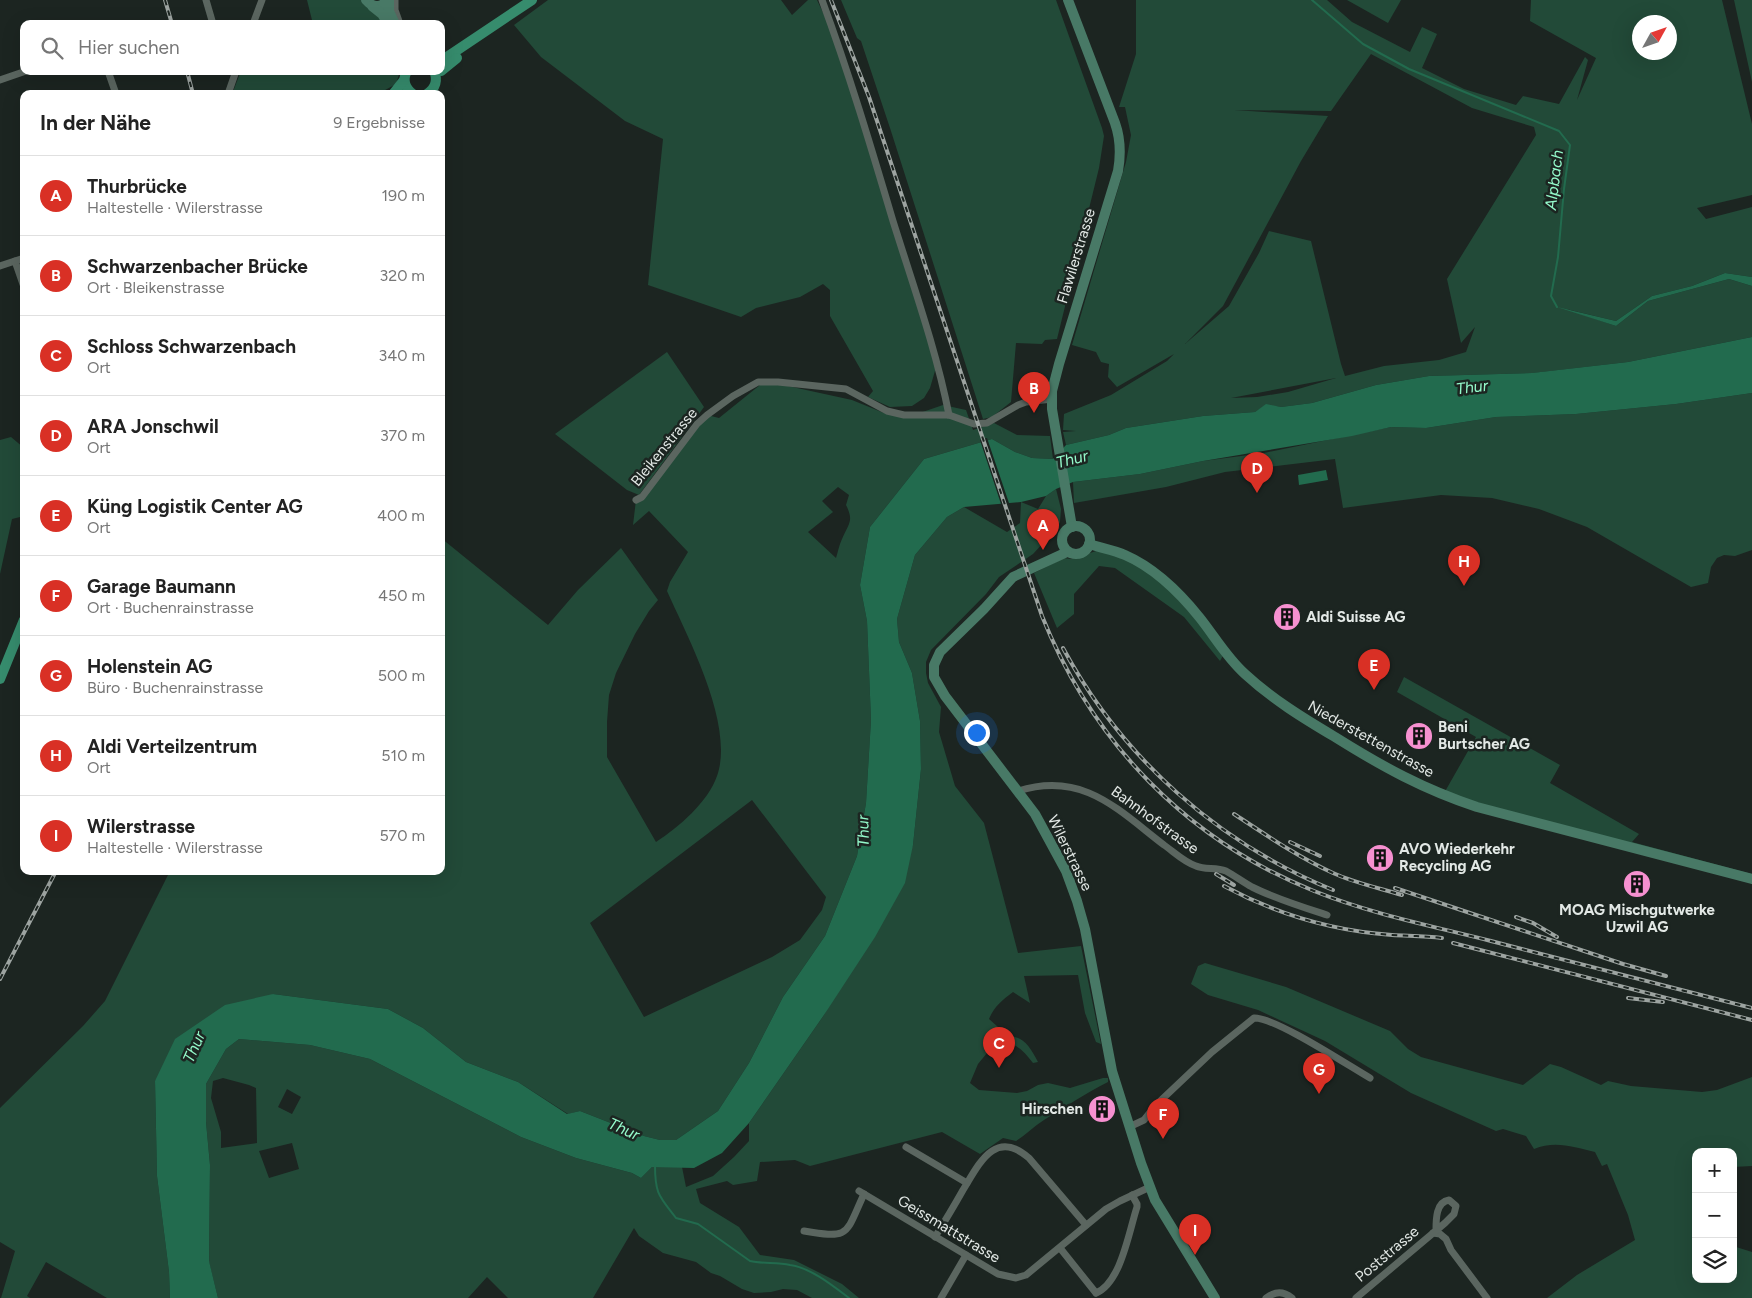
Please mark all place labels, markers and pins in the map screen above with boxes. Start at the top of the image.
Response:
pin: B [1018,372,1050,413]
pin: D [1241,452,1273,493]
pin: A [1027,509,1059,550]
pin: H [1448,545,1480,586]
building icon: Aldi Suisse AG [1272,602,1302,632]
place label: Aldi Suisse AG [1306,608,1406,626]
pin: E [1358,649,1390,690]
place label: Beni Burtscher AG [1438,718,1530,753]
building icon: Beni Burtscher AG [1404,721,1434,751]
place label: AVO Wiederkehr Recycling AG [1399,840,1515,875]
building icon: AVO Wiederkehr Recycling AG [1365,843,1395,873]
building icon: MOAG Mischgutwerke Uzwil AG [1622,869,1652,899]
place label: MOAG Mischgutwerke Uzwil AG [1559,901,1716,936]
pin: C [983,1027,1015,1068]
pin: G [1303,1053,1335,1094]
building icon: Hirschen [1087,1094,1117,1124]
pin: F [1147,1098,1179,1139]
place label: Hirschen [1022,1100,1083,1118]
pin: I [1179,1214,1211,1255]

